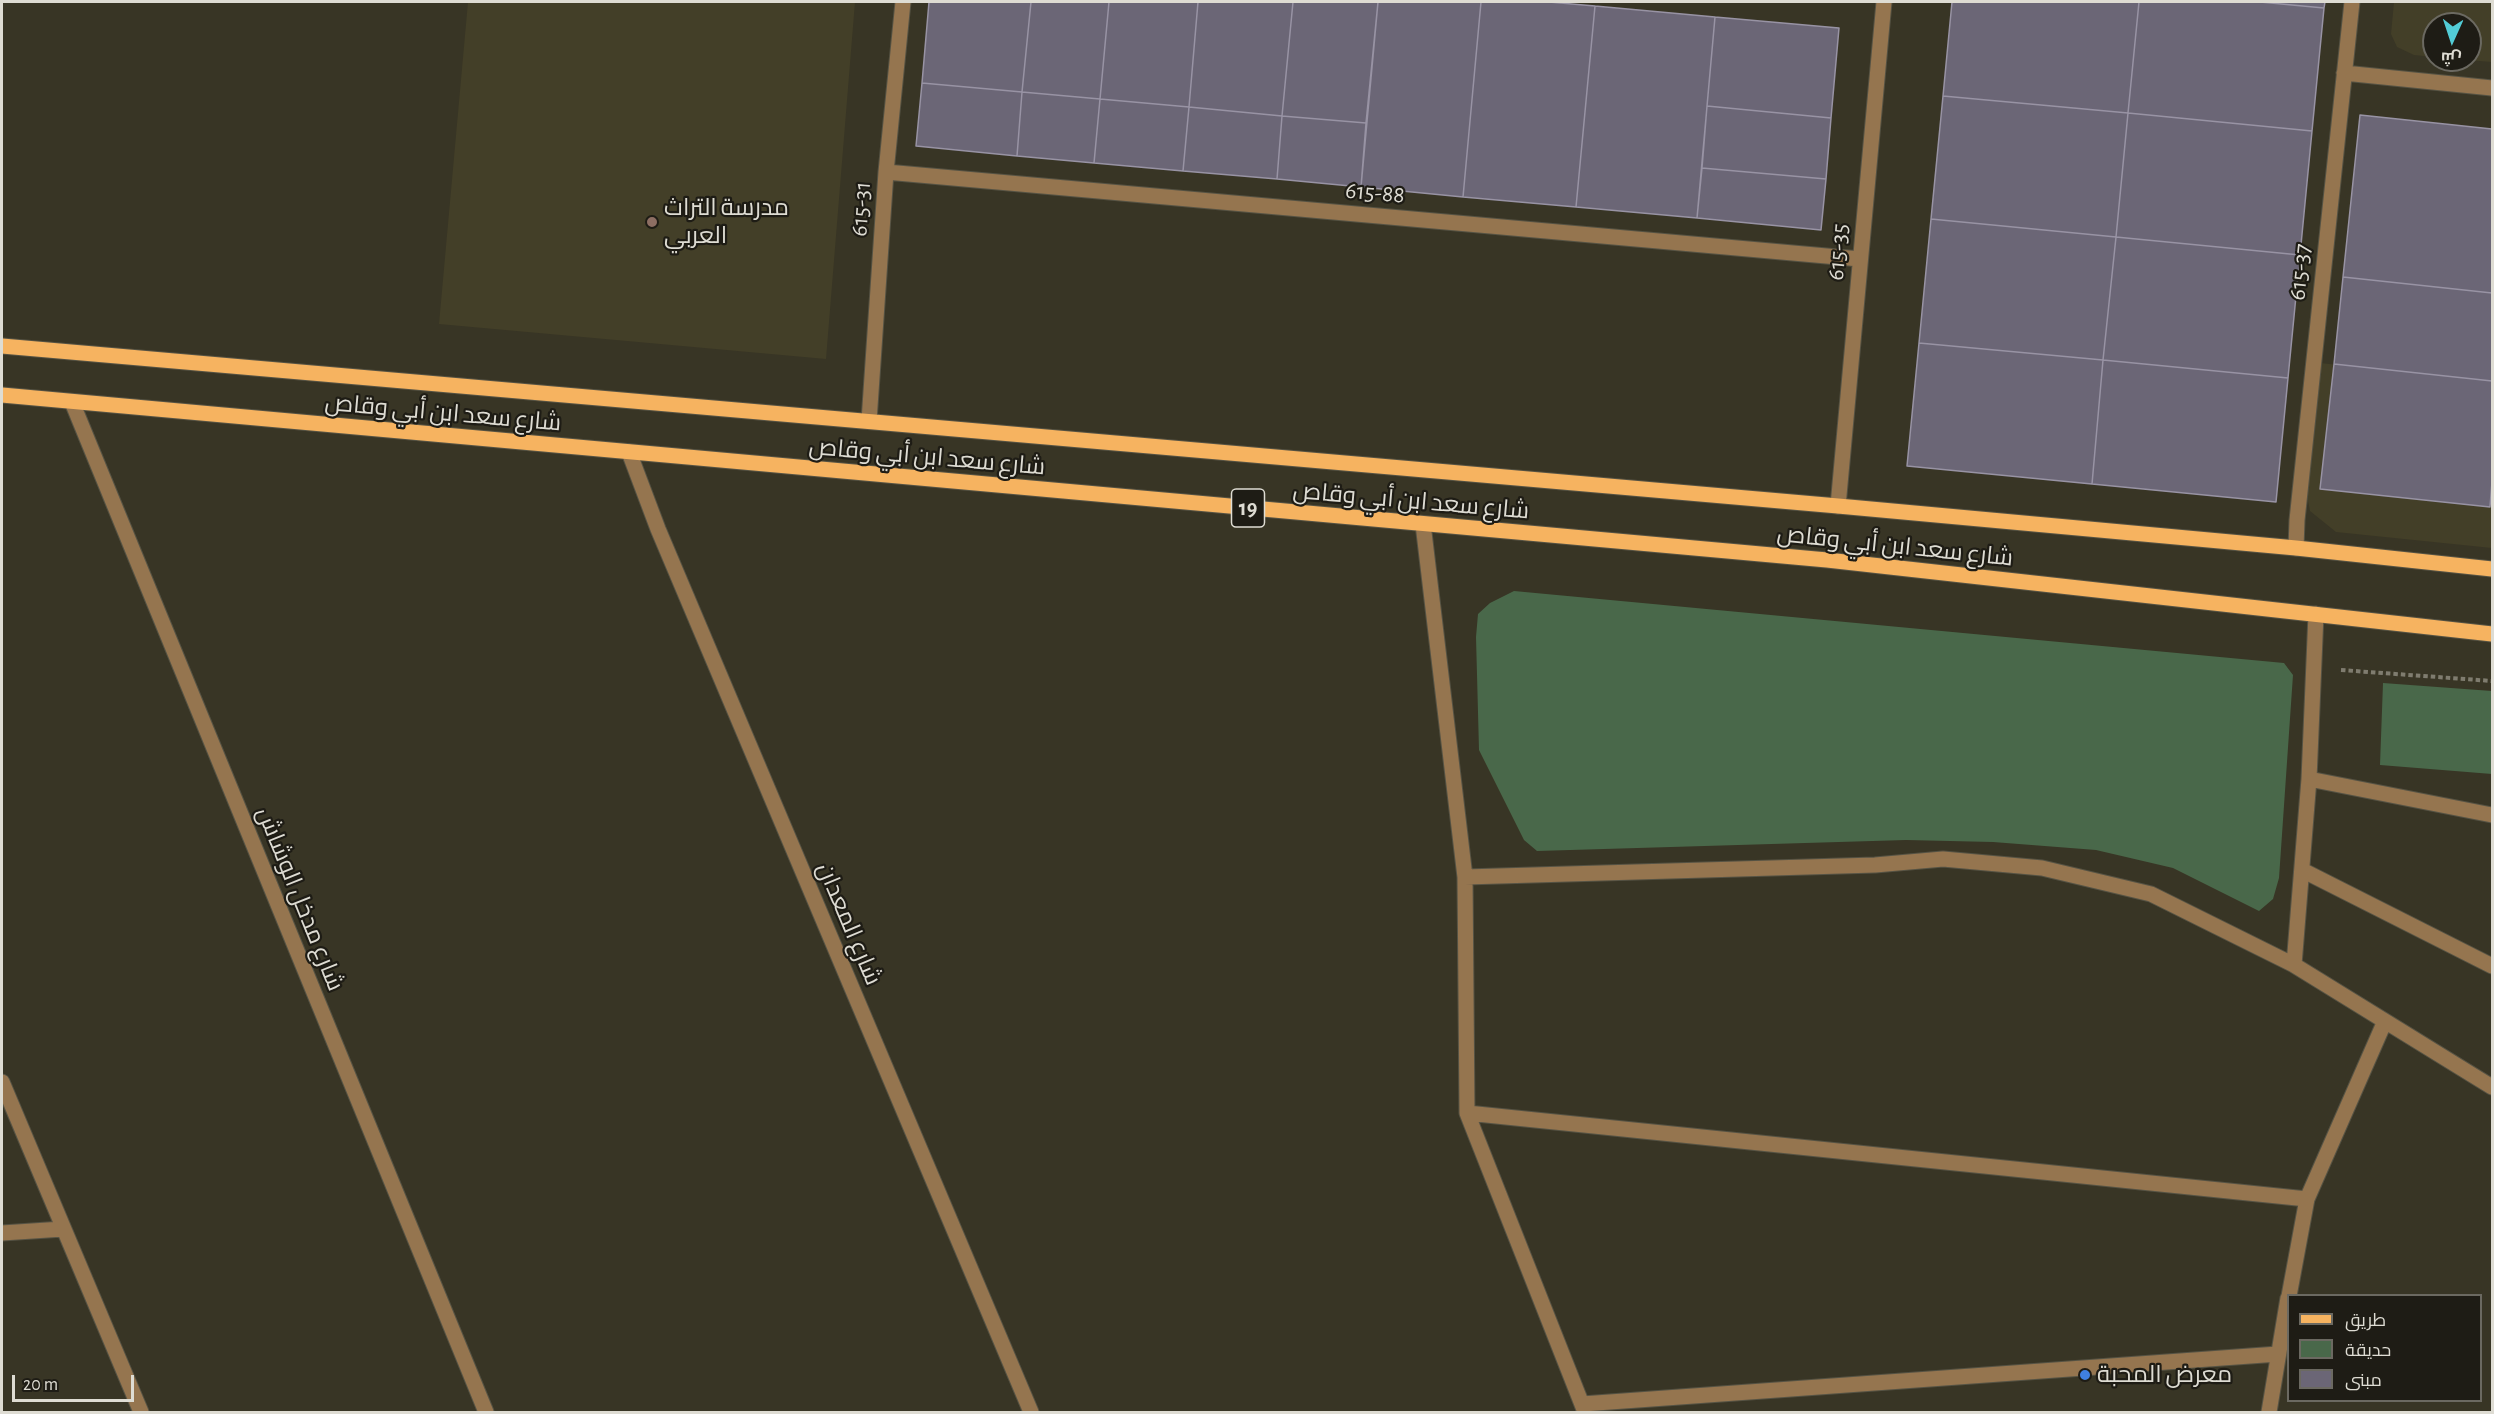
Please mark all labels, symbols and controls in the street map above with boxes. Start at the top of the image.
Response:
north arrow [2422,12,2482,72]
text: ش [2440,49,2462,67]
street label: 615-88 [1344,176,1406,210]
street label: 615-31 [845,181,877,237]
place label: مدرسة التراث العربي [664,194,789,250]
marker: مدرسة التراث العربي [645,215,659,229]
street label: 615-35 [1821,222,1855,282]
street label: 615-37 [2283,242,2317,302]
street label: شارع سعد ابن أبي وقاص [324,388,562,438]
street label: شارع سعد ابن أبي وقاص [808,432,1046,482]
street label: شارع سعد ابن أبي وقاص [1292,476,1530,526]
road number: 19 [1232,489,1264,527]
street label: شارع سعد ابن أبي وقاص [1775,519,2015,573]
street label: شارع مدخل الوشاش [250,803,350,995]
street label: شارع المعدان [810,858,888,990]
legend [2287,1294,2482,1402]
text: طريق [2345,1312,2386,1330]
text: حديقة [2345,1342,2391,1360]
place label: معرض المحبة [2097,1361,2232,1389]
scale bar [15,1363,136,1401]
marker: معرض المحبة [2078,1368,2092,1382]
text: مبنى [2345,1372,2382,1390]
text: 20 m [23,1376,58,1394]

